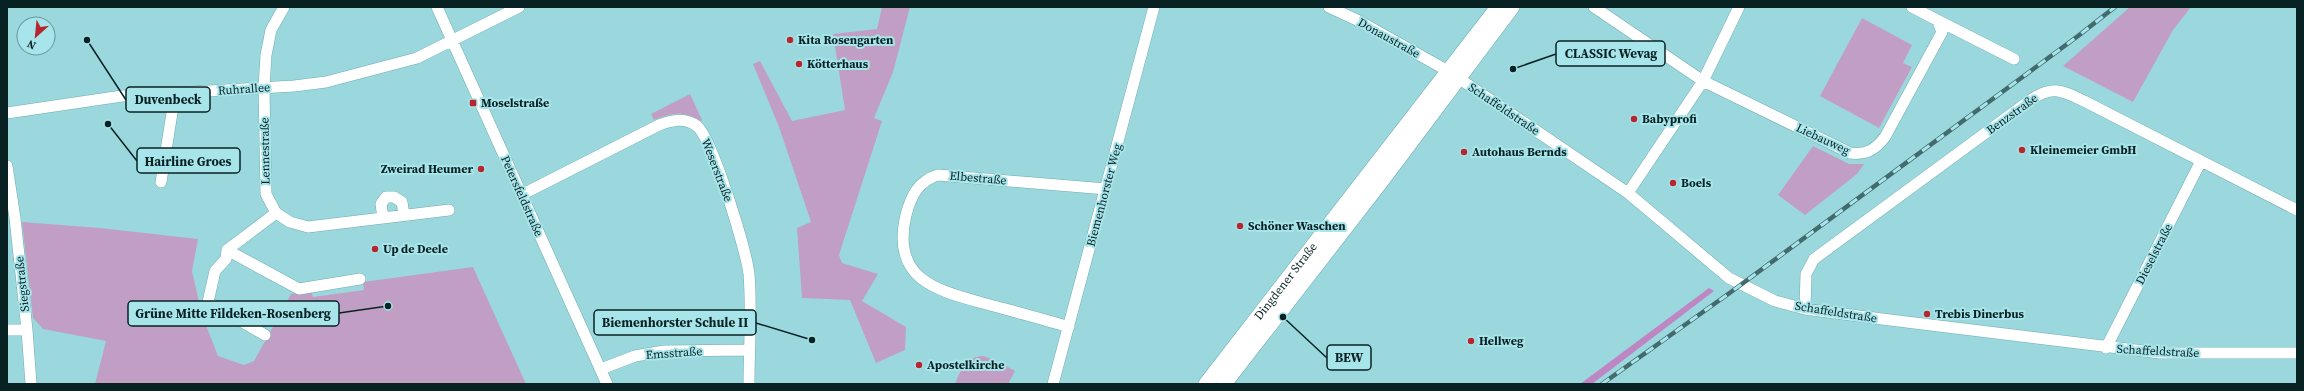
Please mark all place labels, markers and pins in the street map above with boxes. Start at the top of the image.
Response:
place label: Kita Rosengarten [798,32,894,48]
marker: Kita Rosengarten [785,35,795,45]
callout: CLASSIC Wevag [1556,41,1665,66]
place label: Kötterhaus [807,56,869,72]
marker: Kötterhaus [794,59,804,69]
callout: Duvenbeck [126,87,210,112]
place label: Moselstraße [481,95,549,111]
marker: Moselstraße [468,98,478,108]
place label: Babyprofi [1642,111,1697,127]
marker: Babyprofi [1629,114,1639,124]
place label: Kleinemeier GmbH [2030,142,2137,158]
place label: Autohaus Bernds [1472,144,1567,160]
marker: Kleinemeier GmbH [2017,145,2027,155]
marker: Autohaus Bernds [1459,147,1469,157]
callout: Hairline Groes [137,148,240,173]
place label: Zweirad Heumer [381,161,473,177]
marker: Zweirad Heumer [476,164,486,174]
place label: Boels [1681,175,1712,191]
marker: Boels [1668,178,1678,188]
place label: Schöner Waschen [1248,218,1346,234]
marker: Schöner Waschen [1235,221,1245,231]
place label: Up de Deele [383,241,448,257]
marker: Up de Deele [370,244,380,254]
callout: Grüne Mitte Fildeken-Rosenberg [128,301,339,326]
place label: Trebis Dinerbus [1935,306,2025,322]
marker: Trebis Dinerbus [1922,309,1932,319]
callout: Biemenhorster Schule II [594,310,756,335]
place label: Hellweg [1479,333,1524,349]
marker: Hellweg [1466,336,1476,346]
callout: BEW [1327,345,1371,370]
place label: Apostelkirche [927,357,1004,373]
marker: Apostelkirche [914,360,924,370]

